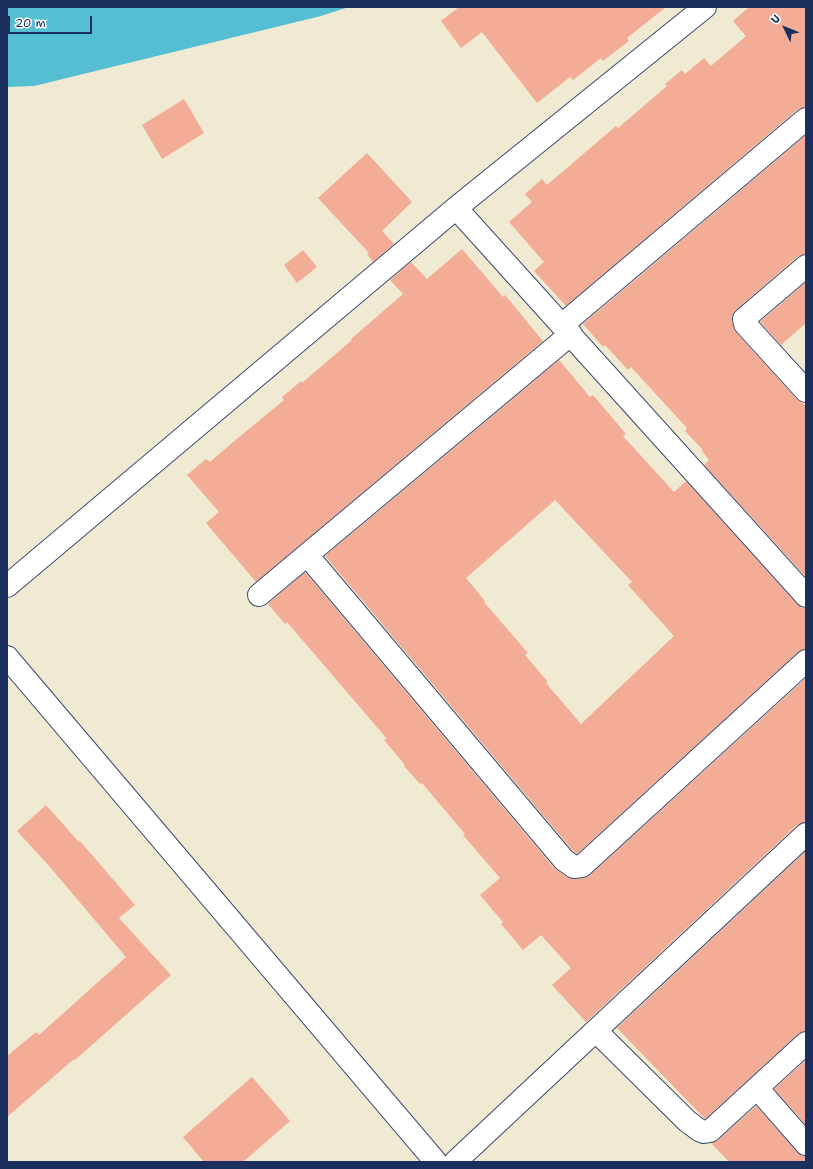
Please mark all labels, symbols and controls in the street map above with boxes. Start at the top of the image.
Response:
scale bar [10,8,94,34]
north arrow [765,8,805,48]
text: U [768,12,784,27]
text: 20 m [15,15,46,31]

